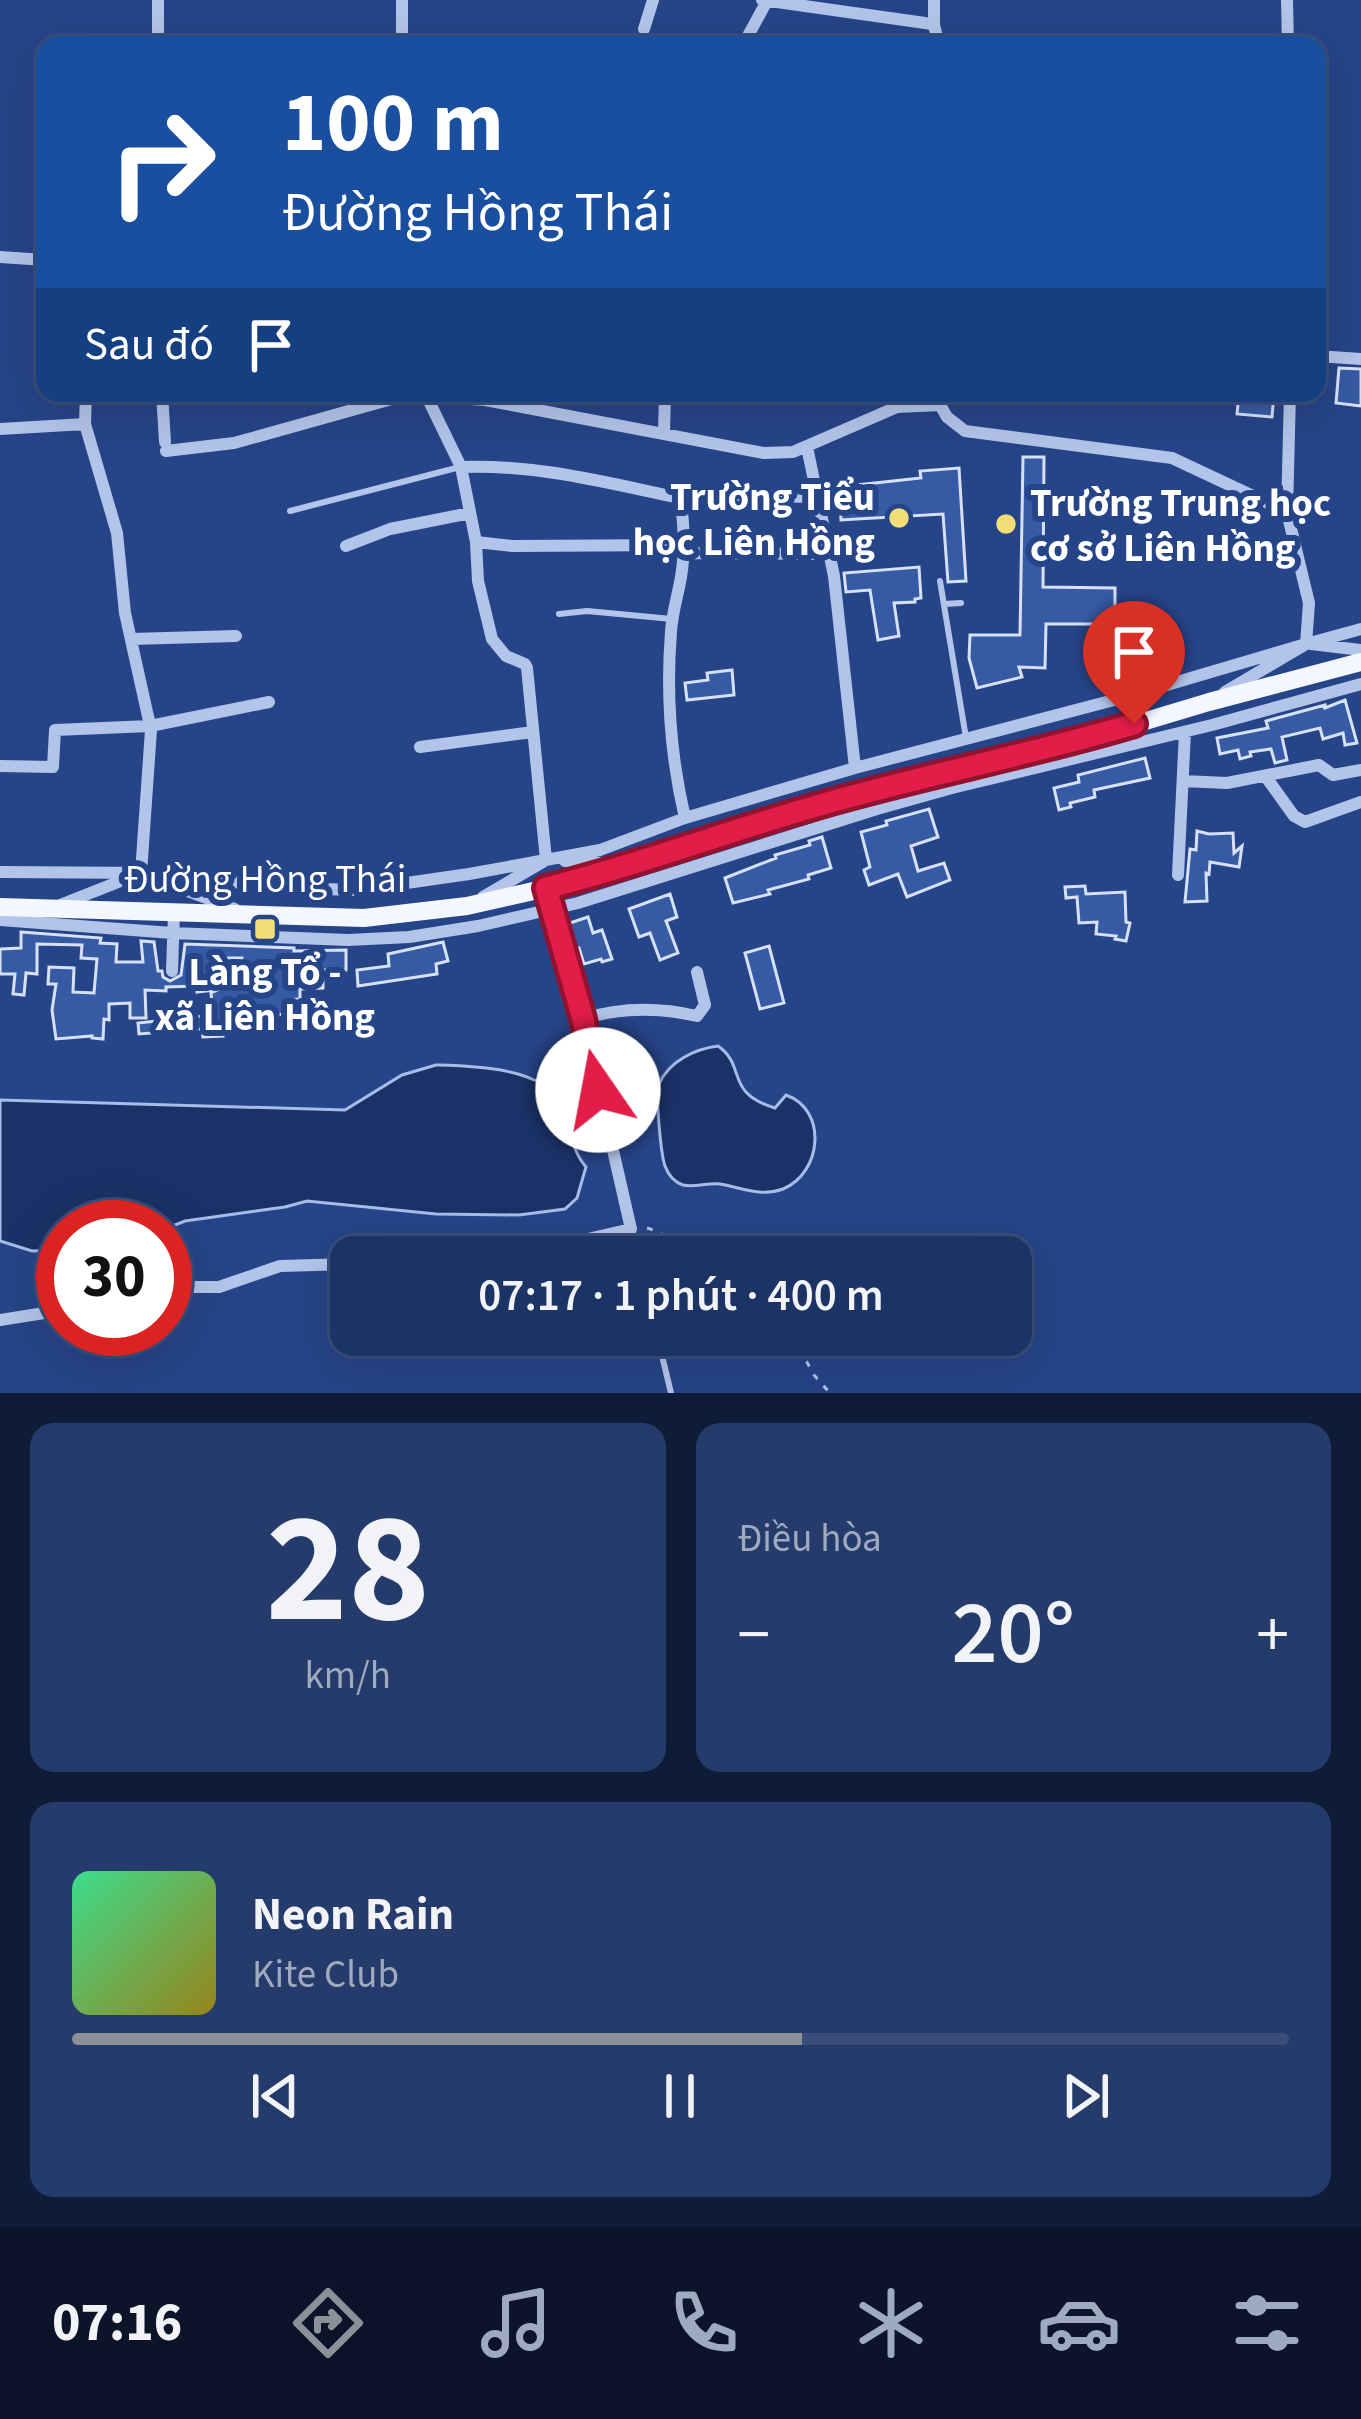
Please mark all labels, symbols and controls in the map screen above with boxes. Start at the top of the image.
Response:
text: 100 m [282,64,504,184]
icon: right [84,84,240,240]
text: Đường Hồng Thái [282,175,673,252]
icon: arrive [238,312,304,378]
text: Sau đó [84,313,214,377]
place label: Trường Tiểu học Liên Hồng [633,470,875,571]
place label: Trường Trung học cơ sở Liên Hồng [1030,476,1331,577]
marker: Trường Tiểu học Liên Hồng [886,505,912,531]
marker: Trường Trung học cơ sở Liên Hồng [993,511,1019,537]
pin [1083,601,1185,724]
icon: arrive [1101,619,1167,685]
street label: Đường Hồng Thái [124,852,406,908]
marker: Làng Tổ - xã Liên Hồng [252,916,278,942]
place label: Làng Tổ - xã Liên Hồng [155,945,375,1046]
position arrow [535,1027,661,1153]
speed limit sign: 30 [36,1200,192,1356]
text: 07:17 · 1 phút · 400 m [478,1264,884,1328]
text: 28 [265,1459,430,1681]
text: Điều hòa [738,1511,882,1567]
text: 20° [951,1570,1075,1698]
text: − [738,1588,770,1682]
text: + [1256,1588,1289,1682]
text: km/h [304,1648,391,1704]
text: Neon Rain [252,1883,454,1947]
text: Kite Club [252,1947,399,2003]
icon: previous [242,2063,308,2129]
icon: pause [647,2063,713,2129]
icon: next [1053,2063,1119,2129]
icon: directions [286,2281,370,2365]
icon: music [474,2281,558,2365]
icon: phone [662,2281,746,2365]
icon: climate [849,2281,933,2365]
icon: car [1037,2281,1121,2365]
icon: filters [1225,2281,1309,2365]
text: 07:16 [52,2285,182,2362]

